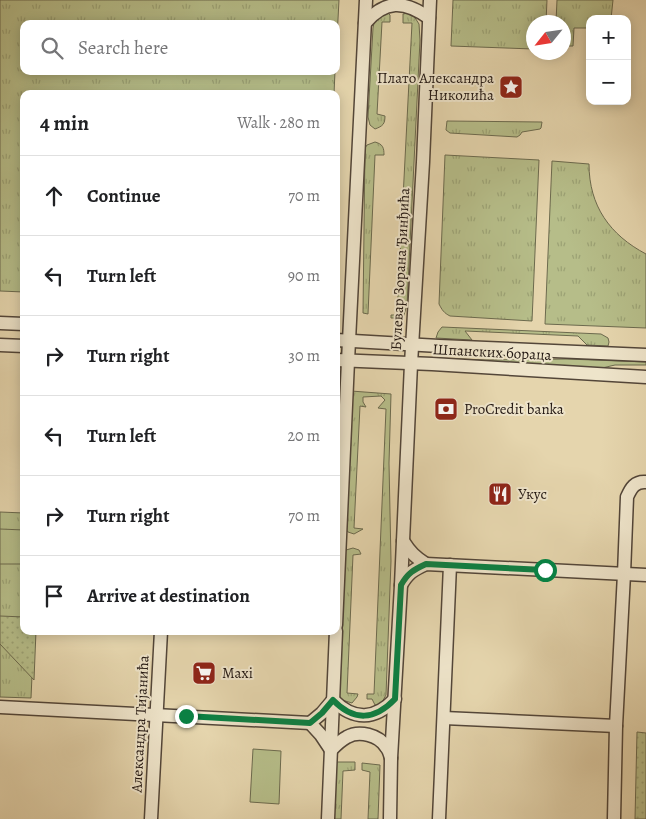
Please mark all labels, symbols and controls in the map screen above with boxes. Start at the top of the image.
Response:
north arrow [526,15,571,60]
map controls [586,15,631,105]
button: + [586,15,631,60]
search box [20,20,340,75]
icon: search [38,34,66,62]
text: Search here [78,35,168,61]
button: − [586,60,631,105]
place label: Плато Александра Николића [377,68,494,105]
place icon: Плато Александра Николића [498,74,524,100]
text: 4 min [40,109,89,137]
text: Walk · 280 m [237,112,320,134]
icon: ahead [40,182,68,210]
text: Continue [87,183,161,209]
text: 70 m [288,185,320,207]
street label: Булевар Зорана Ђинђића [386,187,414,351]
icon: left [40,262,68,290]
text: Turn left [87,263,156,289]
text: 90 m [288,265,320,287]
street label: Шпанских бораца [432,339,552,365]
icon: right [40,342,68,370]
text: Turn right [87,343,169,369]
text: 30 m [288,345,320,367]
bank icon: ProCredit banka [433,396,459,422]
place label: ProCredit banka [464,399,564,419]
icon: left [40,422,68,450]
text: Turn left [87,423,156,449]
text: 20 m [287,425,320,447]
restaurant icon: Укус [487,481,513,507]
place label: Укус [518,484,547,504]
icon: right [40,502,68,530]
text: Turn right [87,503,169,529]
text: 70 m [288,505,320,527]
route start [534,559,557,582]
icon: arrive [40,582,68,610]
text: Arrive at destination [87,583,250,609]
street label: Александра Тијанића [126,655,154,794]
supermarket icon: Maxi [191,660,217,686]
place label: Maxi [222,663,253,683]
route end [175,705,198,728]

